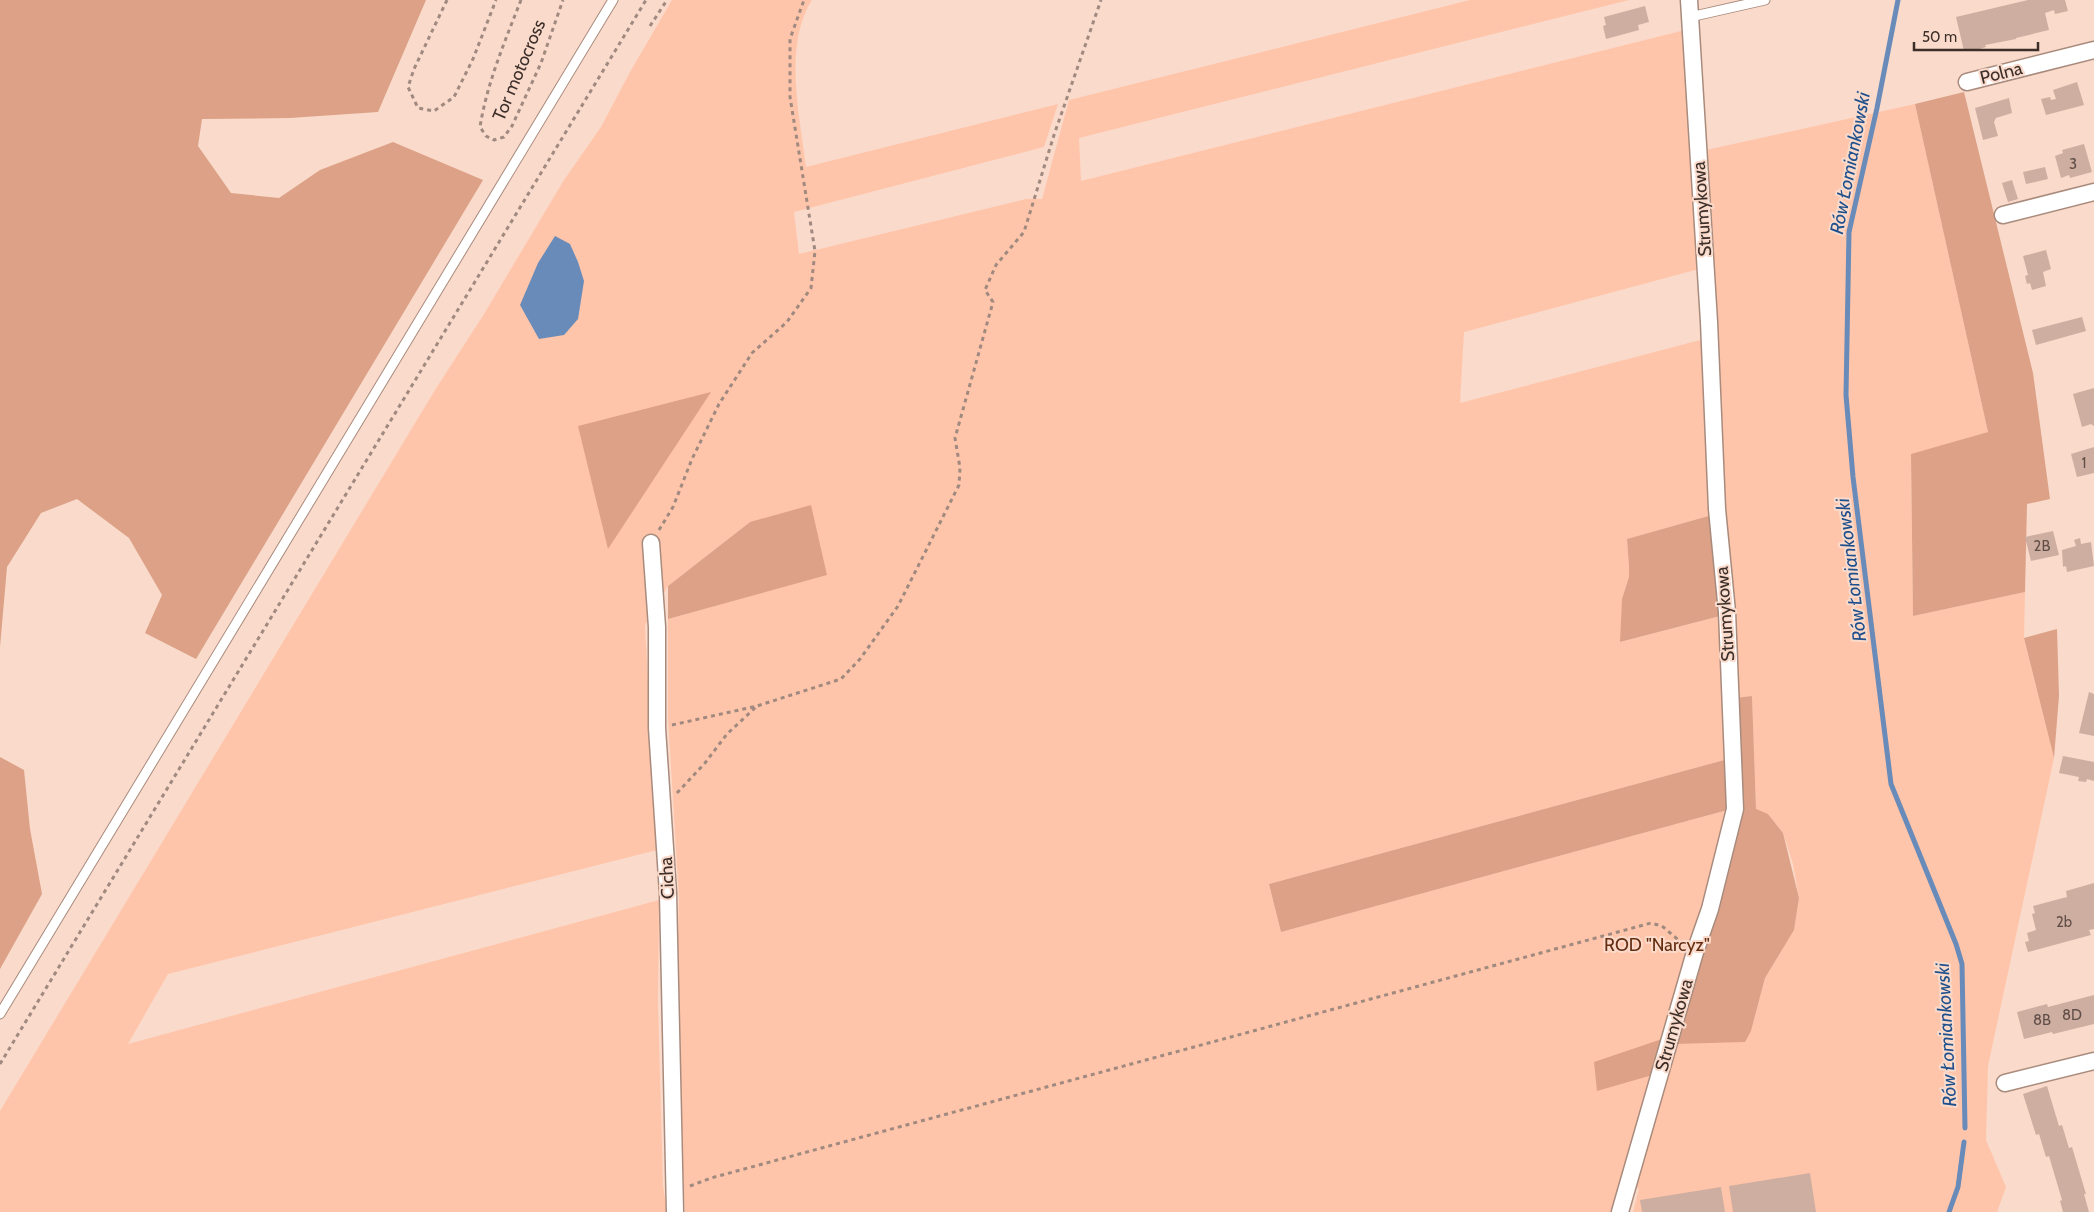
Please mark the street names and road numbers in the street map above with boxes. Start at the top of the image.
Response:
street label: Tor motocross [488,16,550,124]
street label: Polna [1978,57,2025,89]
street label: Strumykowa [1688,160,1716,257]
street label: Strumykowa [1711,565,1739,662]
street label: Cicha [655,856,679,900]
street label: Strumykowa [1650,976,1698,1074]

